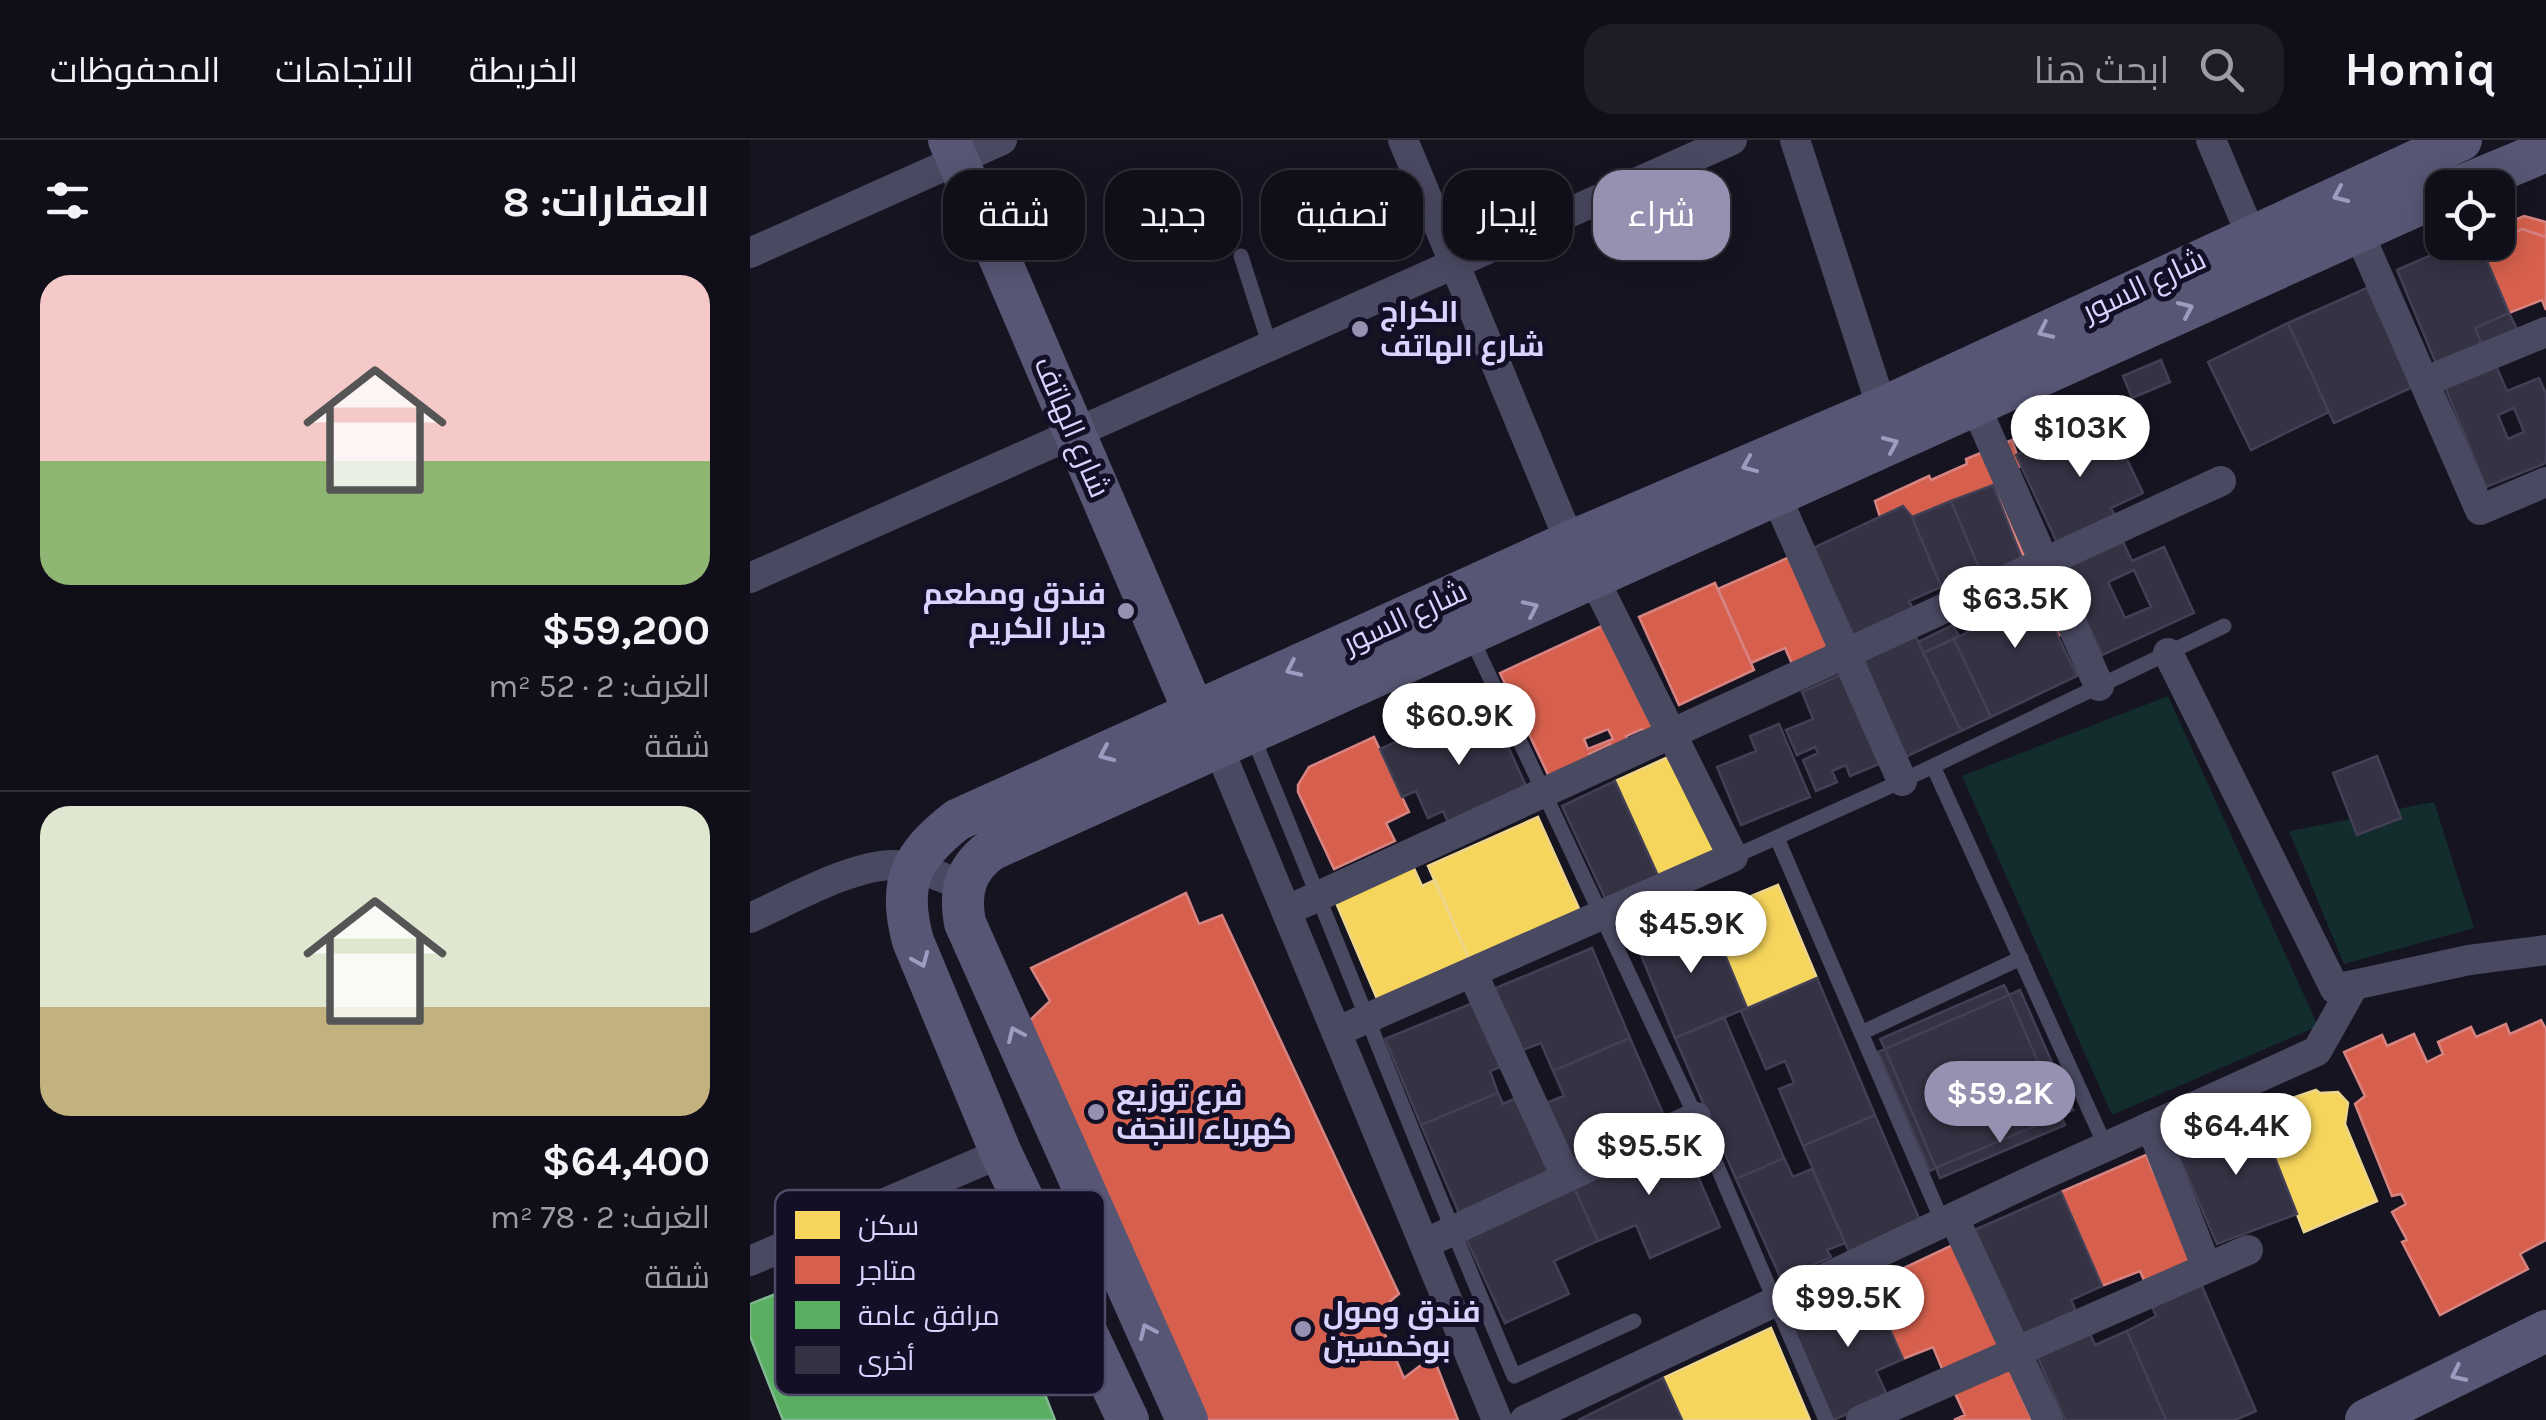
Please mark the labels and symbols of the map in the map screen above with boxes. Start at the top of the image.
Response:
one-way arrow [2332,182,2350,202]
street label: شارع السور [2074,241,2213,332]
place label: الكراج شارع الهاتف [1380,294,1545,366]
one-way arrow [2176,301,2194,321]
marker: الكراج شارع الهاتف [1349,318,1371,340]
one-way arrow [2038,319,2056,339]
street label: شارع الهاتف [1024,351,1118,504]
pin: $103K [2010,395,2150,480]
one-way arrow [1880,436,1898,456]
one-way arrow [1741,453,1759,473]
pin: $63.5K [1934,566,2096,651]
street label: شارع السور [1335,573,1474,664]
place label: فندق ومطعم ديار الكريم [923,576,1106,648]
marker: فندق ومطعم ديار الكريم [1115,600,1137,622]
one-way arrow [1521,600,1539,620]
one-way arrow [1285,657,1303,677]
pin: $60.9K [1378,683,1540,768]
one-way arrow [1098,742,1116,762]
pin: $45.9K [1610,891,1772,976]
one-way arrow [910,951,930,968]
one-way arrow [1007,1026,1027,1044]
pin: $59.2K [1919,1061,2081,1146]
place label: فرع توزيع كهرباء النجف [1116,1077,1292,1147]
pin: $64.4K [2155,1093,2317,1178]
marker: فرع توزيع كهرباء النجف [1085,1101,1107,1123]
pin: $95.5K [1568,1113,1730,1198]
legend [775,1190,1105,1395]
text: سكن [858,1209,919,1242]
text: متاجر [856,1254,916,1287]
pin: $99.5K [1767,1265,1929,1350]
place label: فندق ومول بوخمسين [1323,1294,1481,1364]
text: مرافق عامة [858,1299,1000,1332]
marker: فندق ومول بوخمسين [1292,1318,1314,1340]
one-way arrow [1139,1323,1159,1341]
text: أخرى [858,1343,915,1377]
one-way arrow [2451,1362,2469,1382]

